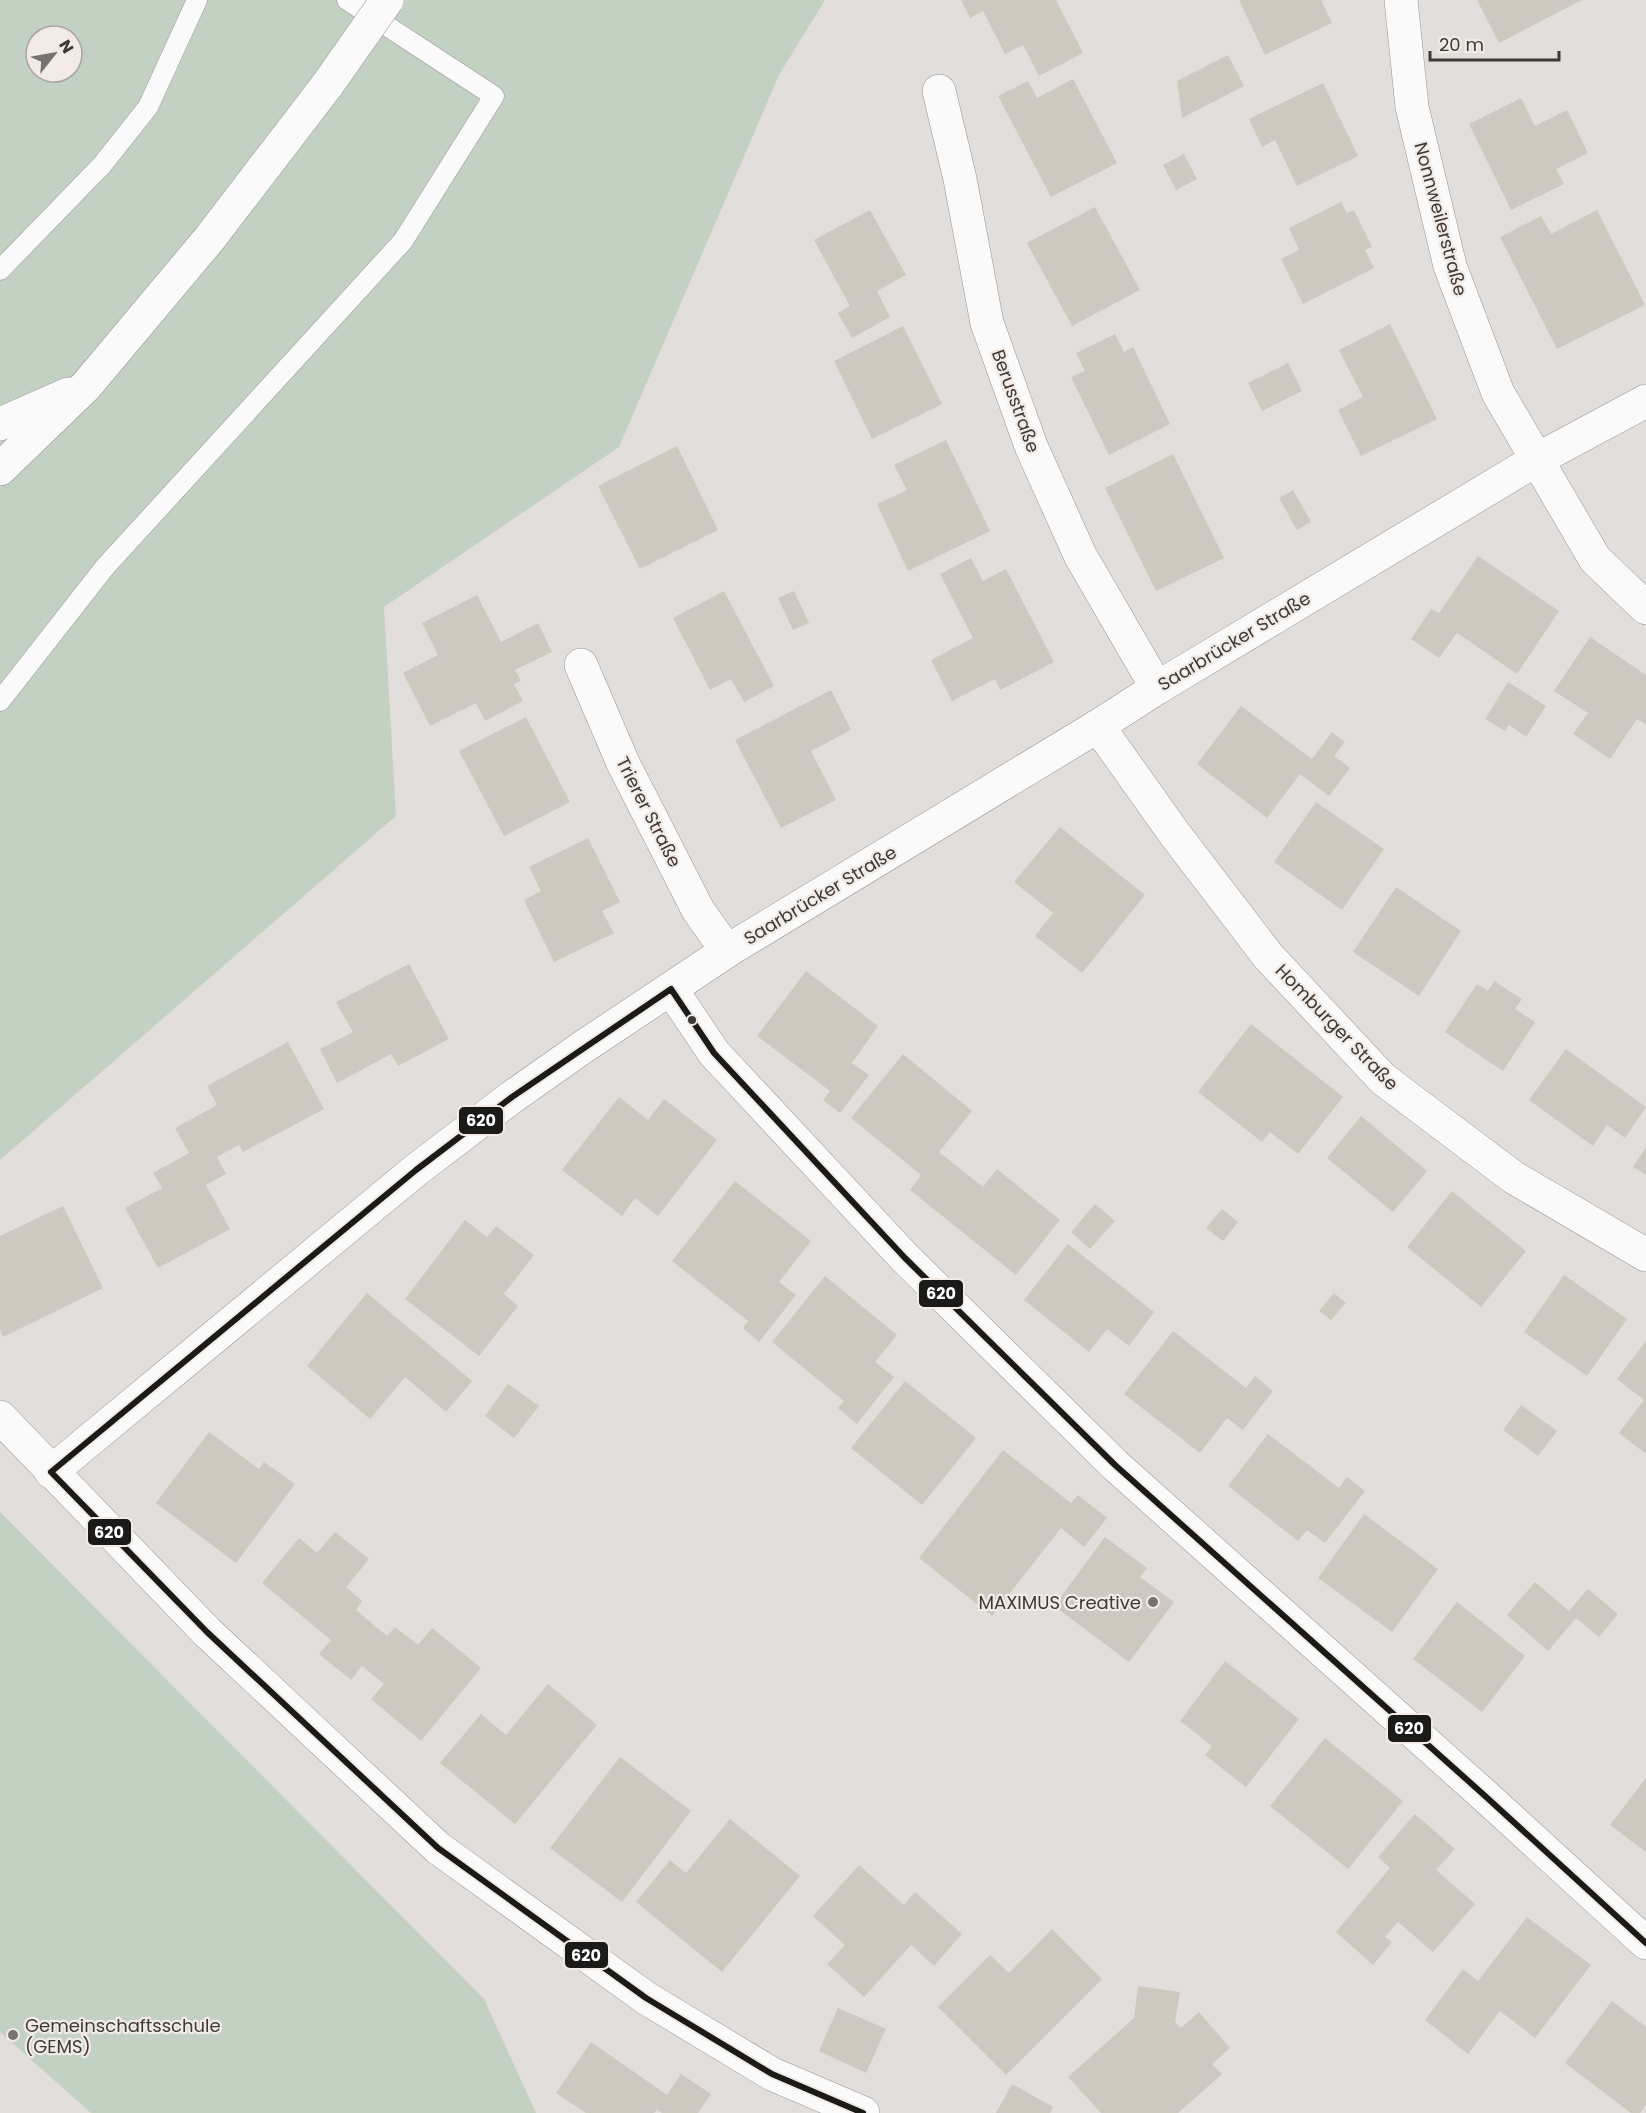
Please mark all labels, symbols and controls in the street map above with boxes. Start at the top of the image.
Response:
north arrow [24,24,84,84]
scale bar [1430,24,1559,62]
text: 20 m [1439,32,1484,57]
text: N [53,35,79,58]
street label: Nonnweilerstraße [1408,139,1474,299]
street label: Berusstraße [986,346,1046,456]
street label: Saarbrücker Straße [1153,585,1315,697]
street label: Trierer Straße [610,752,688,872]
street label: Saarbrücker Straße [739,839,901,951]
street label: Homburger Straße [1270,958,1404,1096]
unlabelled marker [686,1014,698,1026]
line badge: 620 [458,1106,504,1135]
text: 620 [466,1109,496,1132]
line badge: 620 [918,1279,964,1308]
text: 620 [926,1282,956,1305]
line badge: 620 [87,1518,132,1546]
text: 620 [94,1521,124,1544]
place label: MAXIMUS Creative [979,1590,1141,1615]
marker: MAXIMUS Creative [1146,1595,1160,1609]
line badge: 620 [1387,1714,1432,1743]
text: 620 [1394,1717,1424,1740]
line badge: 620 [564,1941,609,1969]
text: 620 [571,1944,601,1967]
place label: Gemeinschaftsschule (GEMS) [25,2013,221,2059]
marker: Gemeinschaftsschule (GEMS) [6,2028,20,2042]

